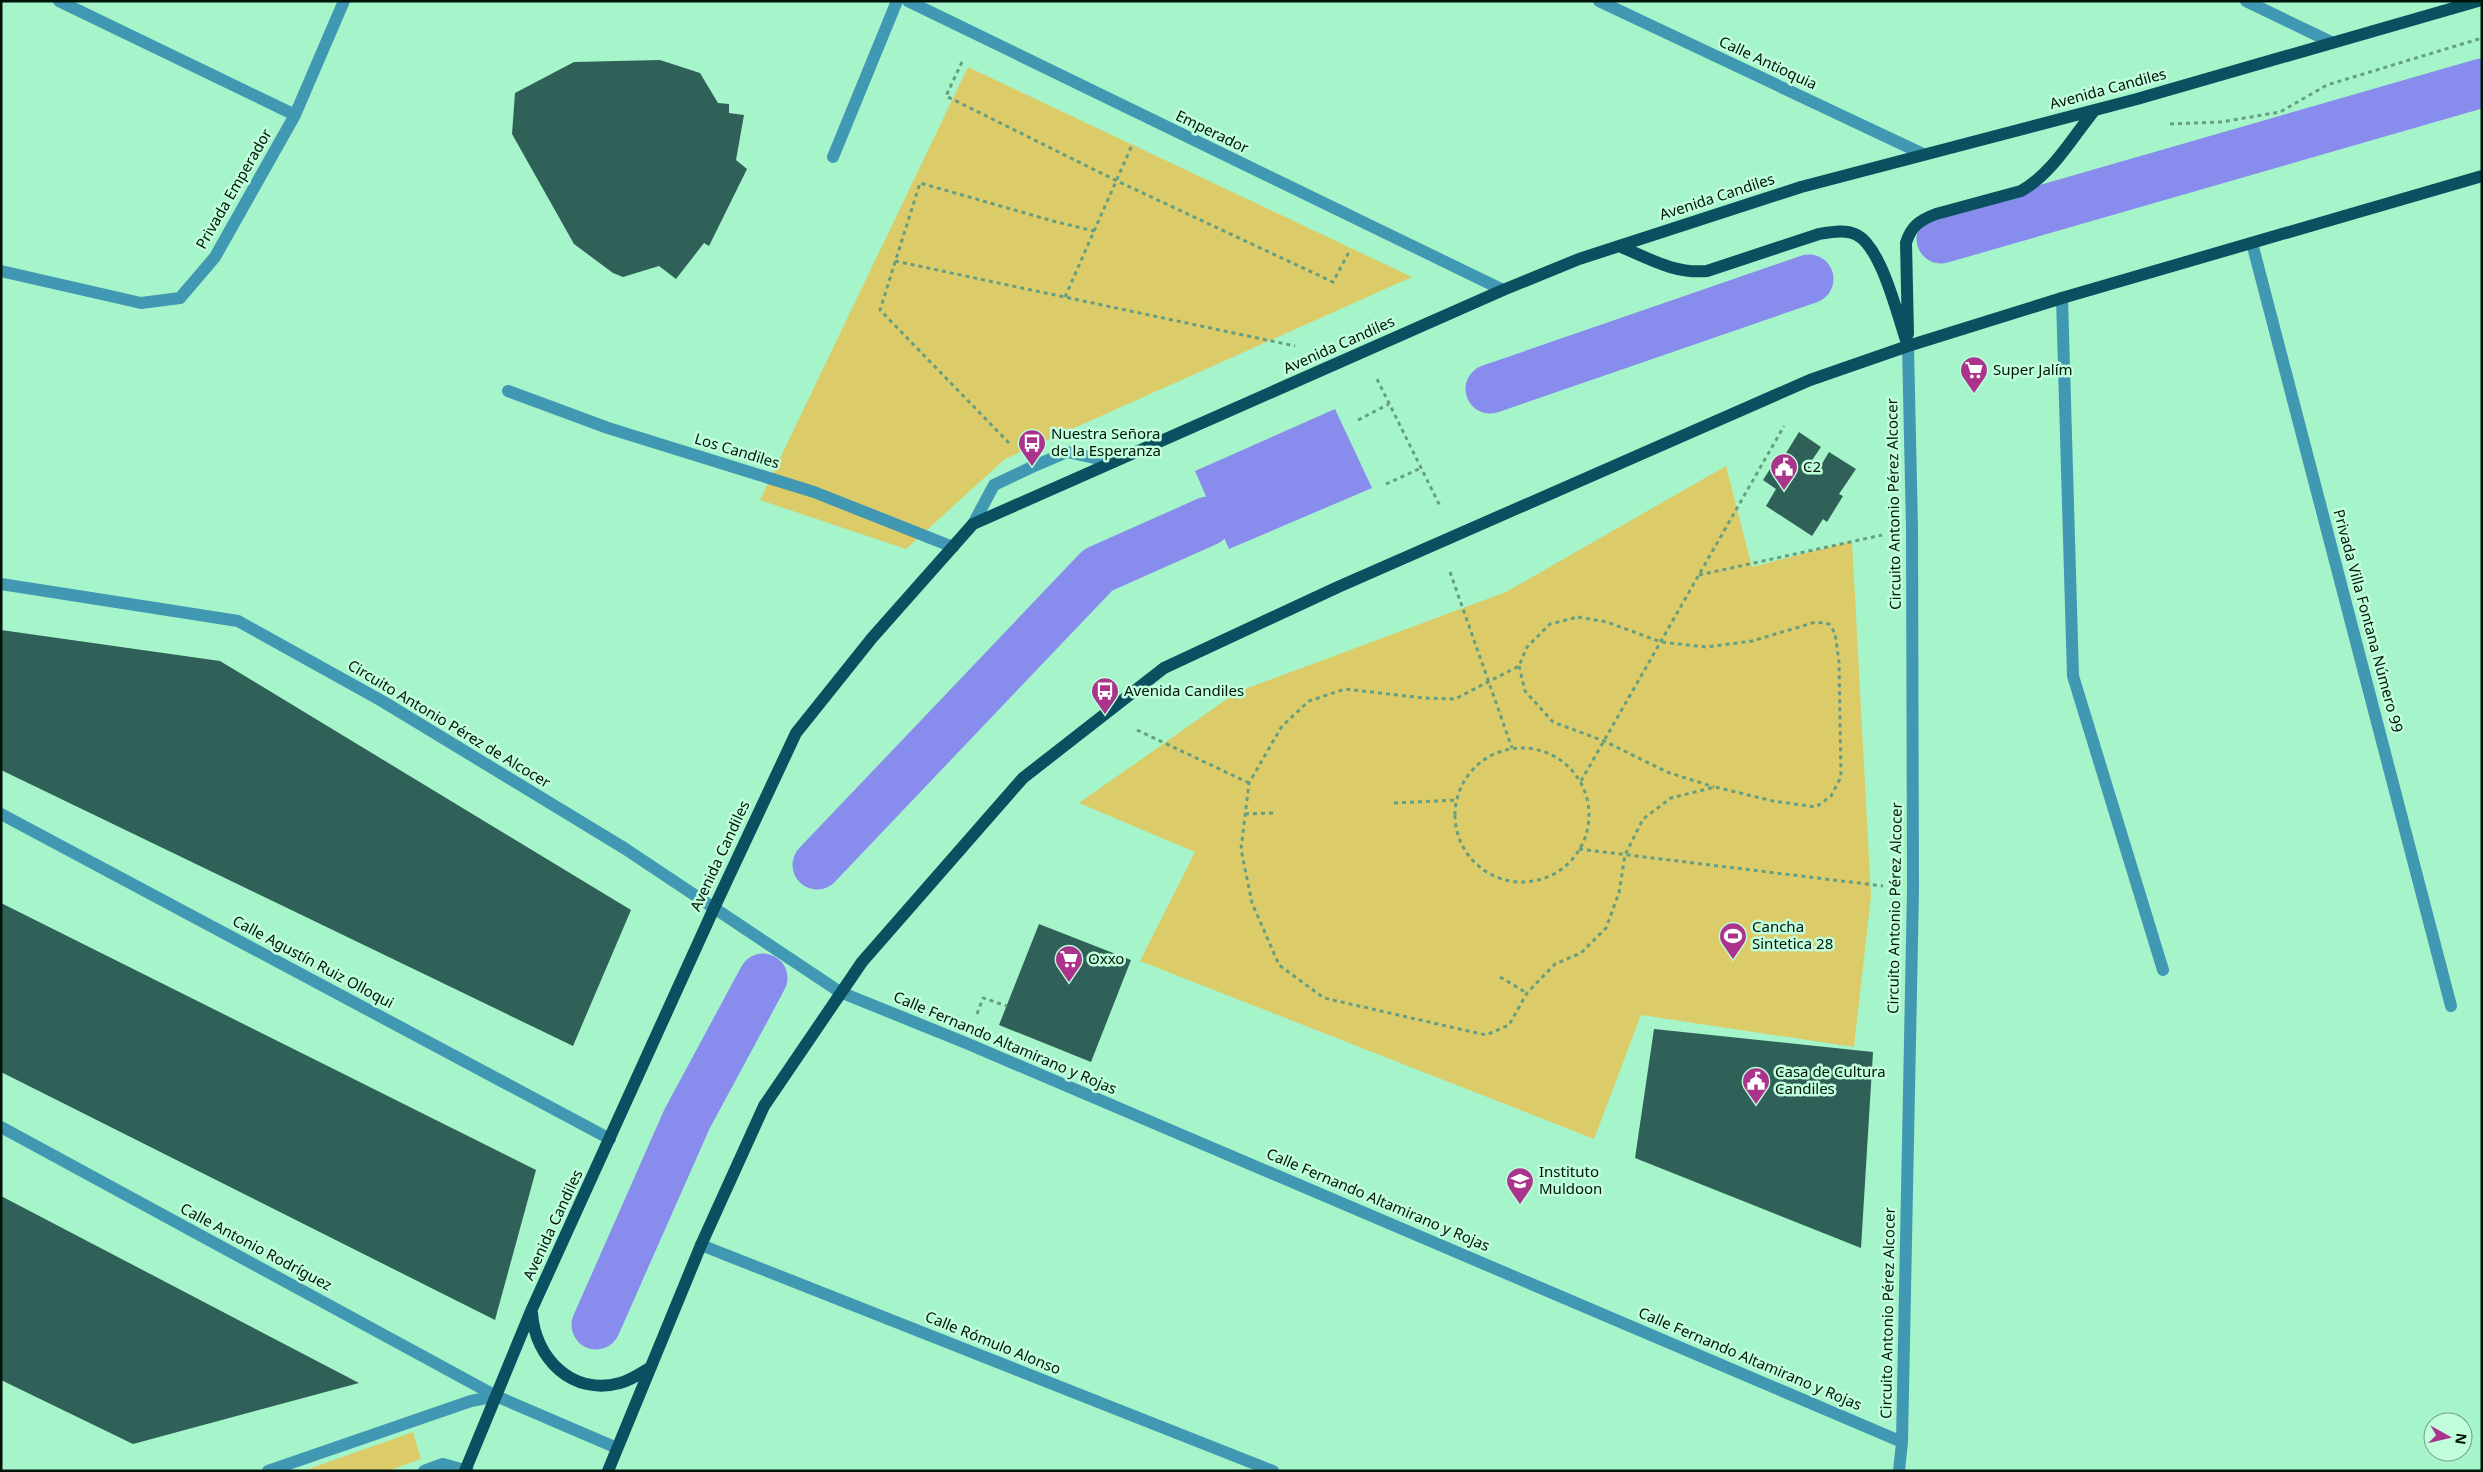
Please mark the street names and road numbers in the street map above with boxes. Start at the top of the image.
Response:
street label: Calle Antioquia [1716,31,1821,94]
street label: Avenida Candiles [2047,63,2168,113]
street label: Emperador [1173,105,1252,157]
street label: Privada Emperador [191,125,276,252]
street label: Avenida Candiles [1656,168,1777,224]
street label: Avenida Candiles [1280,311,1398,378]
street label: Circuito Antonio Pérez Alcocer [1881,398,1905,610]
street label: Los Candiles [692,428,782,472]
street label: Privada Villa Fontana Número 99 [2329,507,2408,735]
street label: Circuito Antonio Pérez de Alcocer [344,654,555,792]
street label: Avenida Candiles [685,797,754,914]
street label: Circuito Antonio Pérez Alcocer [1882,802,1906,1014]
street label: Calle Agustín Ruiz Olloqui [229,910,398,1012]
street label: Calle Fernando Altamirano y Rojas [891,986,1120,1098]
street label: Calle Fernando Altamirano y Rojas [1264,1143,1493,1255]
street label: Avenida Candiles [518,1166,587,1283]
street label: Calle Antonio Rodríguez [177,1198,336,1295]
street label: Circuito Antonio Pérez Alcocer [1875,1207,1899,1419]
street label: Calle Fernando Altamirano y Rojas [1636,1302,1865,1414]
street label: Calle Rómulo Alonso [923,1306,1064,1378]

